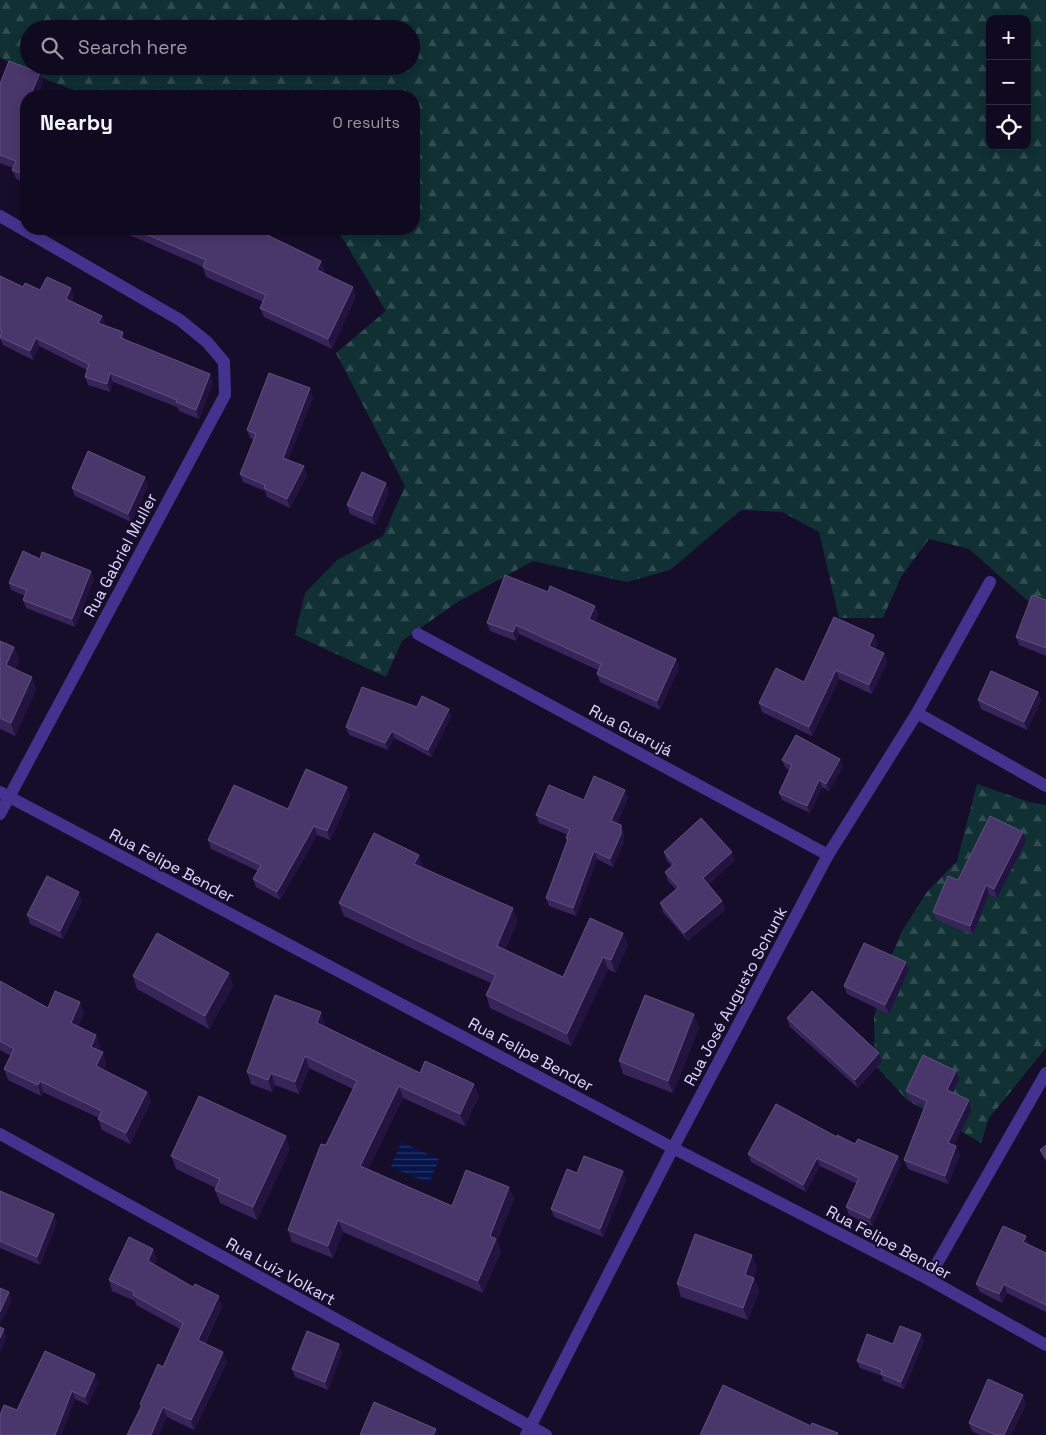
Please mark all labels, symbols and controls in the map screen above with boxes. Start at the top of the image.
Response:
map controls [986,15,1031,150]
button: + [986,15,1031,60]
search box [20,20,420,75]
icon: search [38,34,66,62]
text: Search here [78,35,188,60]
button: − [986,60,1031,105]
button: locate [986,105,1031,150]
text: Nearby [40,109,113,136]
text: 0 results [332,112,400,133]
street label: Rua Gabriel Muller [79,490,162,621]
street label: Rua Guarujá [585,700,676,761]
street label: Rua Felipe Bender [106,824,238,907]
street label: Rua José Augusto Schunk [679,902,792,1090]
street label: Rua Felipe Bender [465,1013,597,1096]
street label: Rua Felipe Bender [823,1201,955,1284]
street label: Rua Luiz Volkart [222,1233,339,1310]

